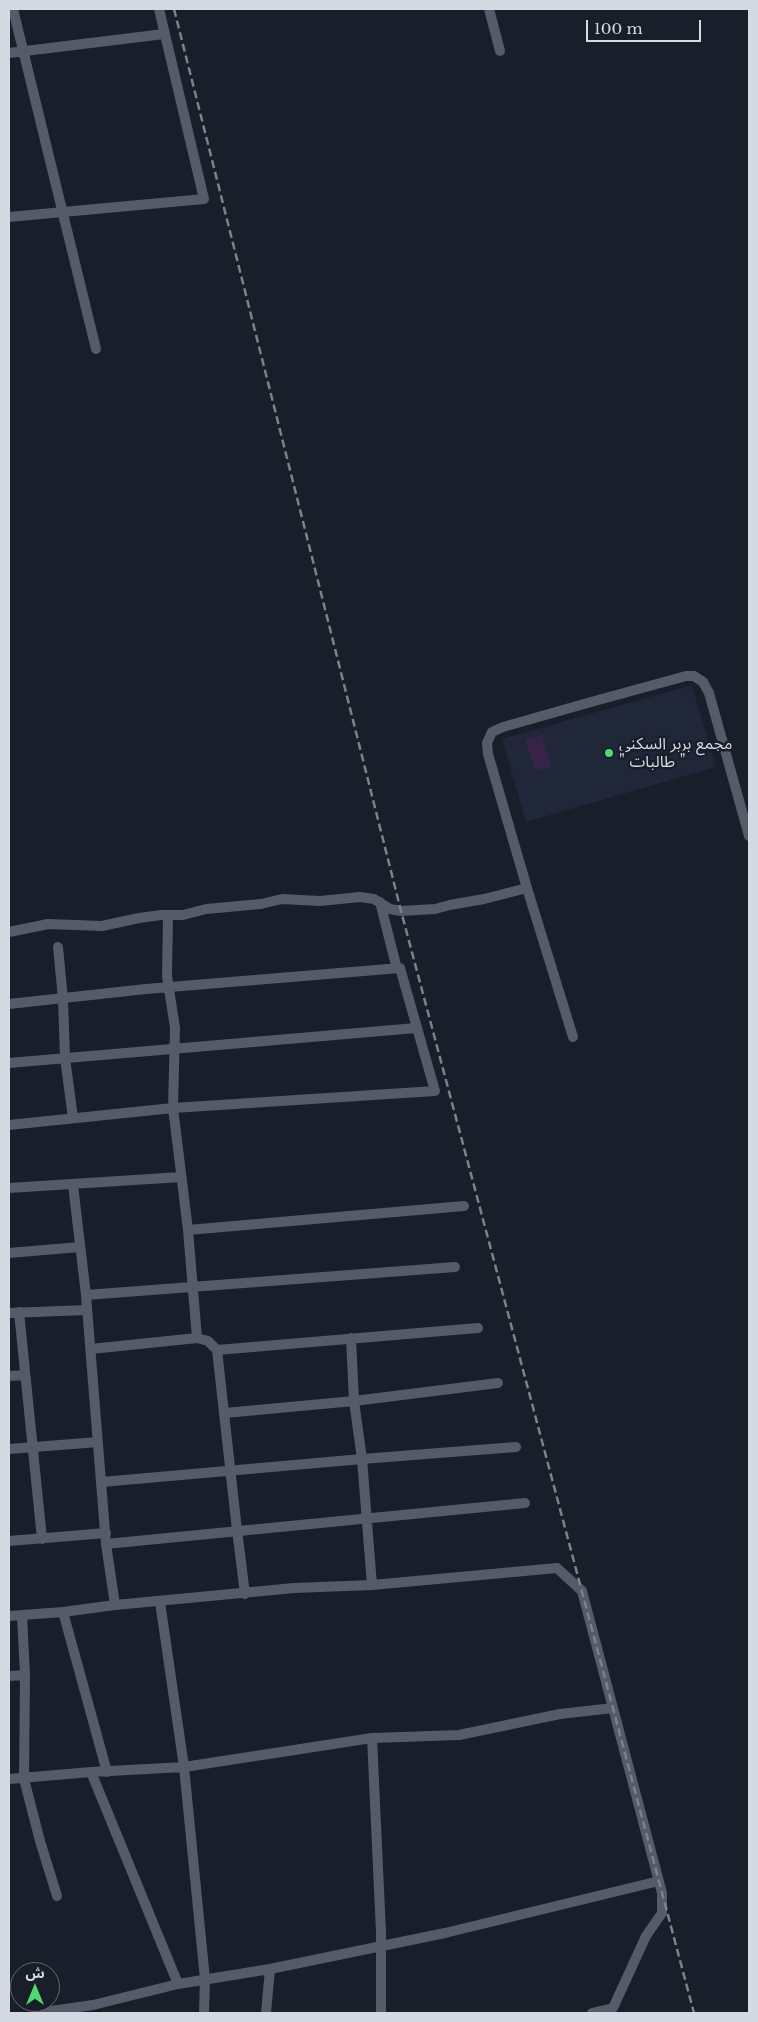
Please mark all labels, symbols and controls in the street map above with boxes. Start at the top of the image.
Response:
scale bar [588,10,703,42]
text: 100 m [594,19,643,38]
place label: مجمع بربر السكني " طالبات " [619,734,732,772]
marker: مجمع بربر السكني " طالبات " [603,747,615,759]
north arrow [10,1962,60,2012]
text: ش [25,1964,45,1982]

